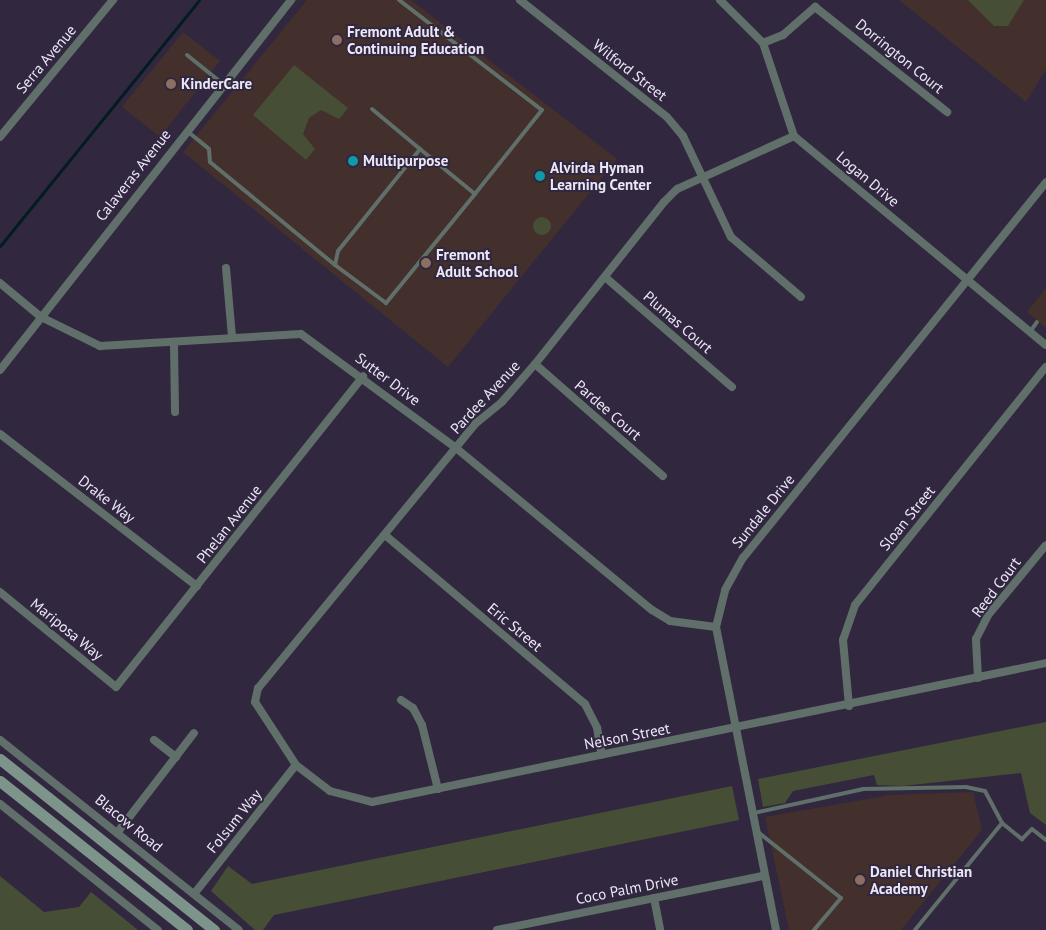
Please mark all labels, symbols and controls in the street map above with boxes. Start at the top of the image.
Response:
street label: Dorrington Court [852,15,948,97]
street label: Serra Avenue [12,21,80,97]
place label: Fremont Adult & Continuing Education [347,22,484,57]
marker: Fremont Adult & Continuing Education [331,34,343,46]
street label: Wilford Street [589,36,671,104]
place label: KinderCare [181,75,252,93]
marker: KinderCare [165,78,177,90]
street label: Calaveras Avenue [91,125,175,225]
street label: Logan Drive [833,148,903,210]
place label: Multipurpose [363,152,448,170]
marker: Multipurpose [347,155,359,167]
place label: Alvirda Hyman Learning Center [550,158,651,193]
marker: Alvirda Hyman Learning Center [534,170,546,182]
place label: Fremont Adult School [436,245,518,280]
marker: Fremont Adult School [420,257,432,269]
street label: Plumas Court [640,287,716,357]
street label: Sutter Drive [352,349,424,409]
street label: Pardee Avenue [446,356,524,438]
street label: Pardee Court [571,376,645,444]
street label: Drake Way [75,471,139,527]
street label: Sundale Drive [728,471,798,551]
street label: Phelan Avenue [193,481,265,567]
street label: Sloan Street [875,482,939,554]
street label: Reed Court [968,554,1024,620]
street label: Mariposa Way [27,594,107,664]
street label: Eric Street [484,599,546,655]
street label: Nelson Street [583,719,671,753]
street label: Folsum Way [203,785,265,857]
street label: Blacow Road [92,790,166,856]
place label: Daniel Christian Academy [870,862,972,897]
street label: Coco Palm Drive [574,870,680,908]
marker: Daniel Christian Academy [854,874,866,886]

